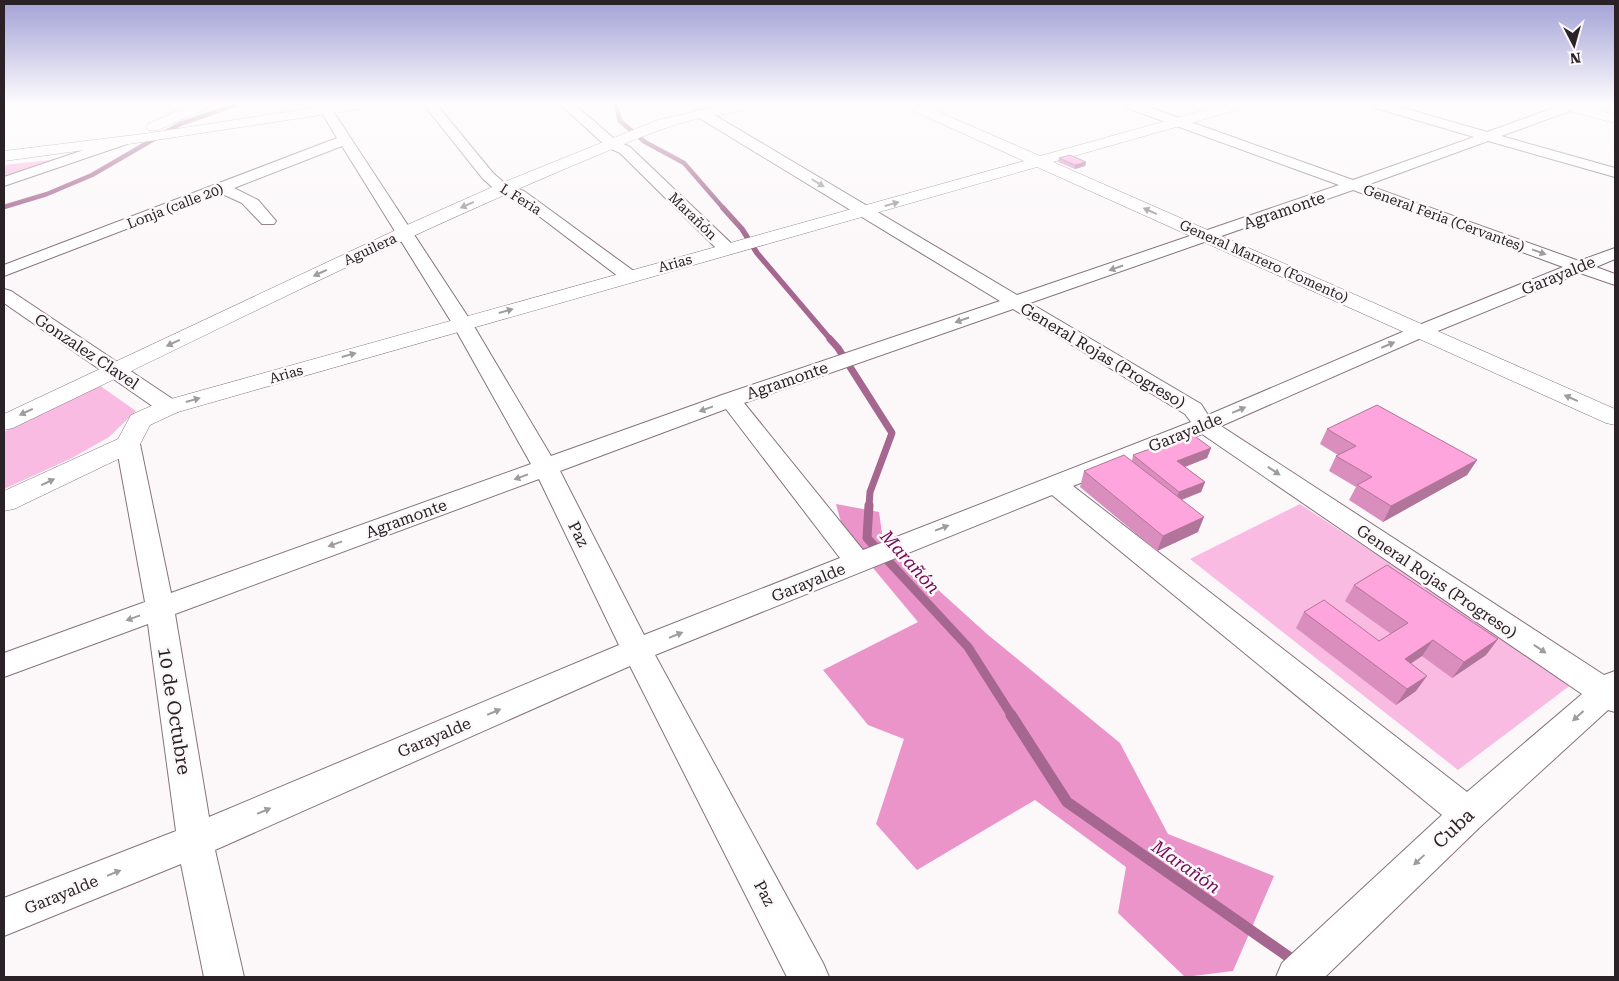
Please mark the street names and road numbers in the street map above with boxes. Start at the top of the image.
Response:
street label: Lonja (calle 20) [125,180,225,232]
street label: L Feria [497,180,545,218]
street label: General Feria (Cervantes) [1361,181,1527,255]
street label: Agramonte [1241,188,1328,233]
street label: Marañón [666,189,720,243]
street label: General Marrero (Fomento) [1177,216,1351,306]
street label: Aguilera [341,230,399,268]
street label: Arias [656,251,694,275]
street label: Garayalde [1519,252,1598,299]
street label: General Rojas (Progreso) [1017,299,1189,412]
street label: Gonzalez Clavel [31,310,142,393]
street label: Agramonte [744,358,831,403]
street label: Arias [267,361,305,386]
street label: Garayalde [1146,409,1225,456]
street label: Agramonte [363,495,449,542]
street label: Paz [564,518,593,551]
street label: General Rojas (Progreso) [1353,521,1520,642]
street label: Garayalde [769,559,848,606]
street label: 10 de Octubre [153,646,196,776]
street label: Garayalde [395,713,474,761]
street label: Cuba [1428,803,1479,853]
street label: Garayalde [22,871,101,918]
street label: Paz [750,877,779,910]

